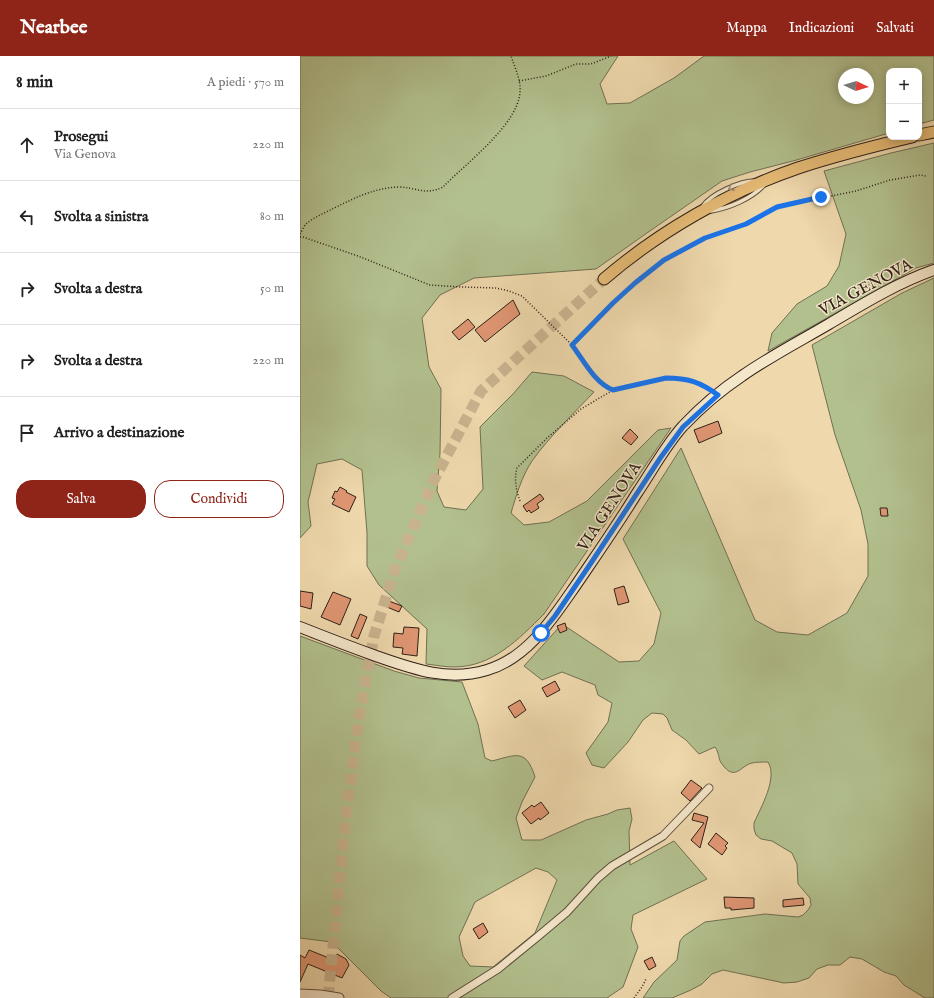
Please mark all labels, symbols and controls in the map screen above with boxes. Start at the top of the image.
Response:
text: Nearbee [20,16,87,40]
text: Mappa [726,19,767,37]
text: Indicazioni [789,19,854,37]
text: Salvati [876,19,914,37]
north arrow [838,68,874,104]
map controls [886,68,922,140]
button: + [886,68,922,104]
text: 8 min [16,72,53,93]
text: A piedi · 570 m [207,74,284,91]
button: − [886,104,922,140]
text: Prosegui [54,127,108,146]
icon: ahead [16,134,38,156]
text: 220 m [253,136,284,153]
text: Via Genova [54,146,116,163]
one-way arrow [728,183,735,190]
route end [812,188,830,206]
icon: left [16,206,38,228]
text: Svolta a sinistra [54,207,149,226]
text: 80 m [260,208,284,225]
street label: VIA GENOVA [815,255,917,321]
icon: right [16,278,38,300]
text: Svolta a destra [54,279,142,298]
text: 50 m [260,280,284,297]
icon: right [16,350,38,372]
text: Svolta a destra [54,351,142,370]
text: 220 m [253,352,284,369]
icon: arrive [16,422,38,444]
text: Arrivo a destinazione [54,423,184,442]
street label: VIA GENOVA [573,457,647,556]
button: Salva [16,480,146,518]
button: Condividi [154,480,284,518]
route start [532,624,550,642]

